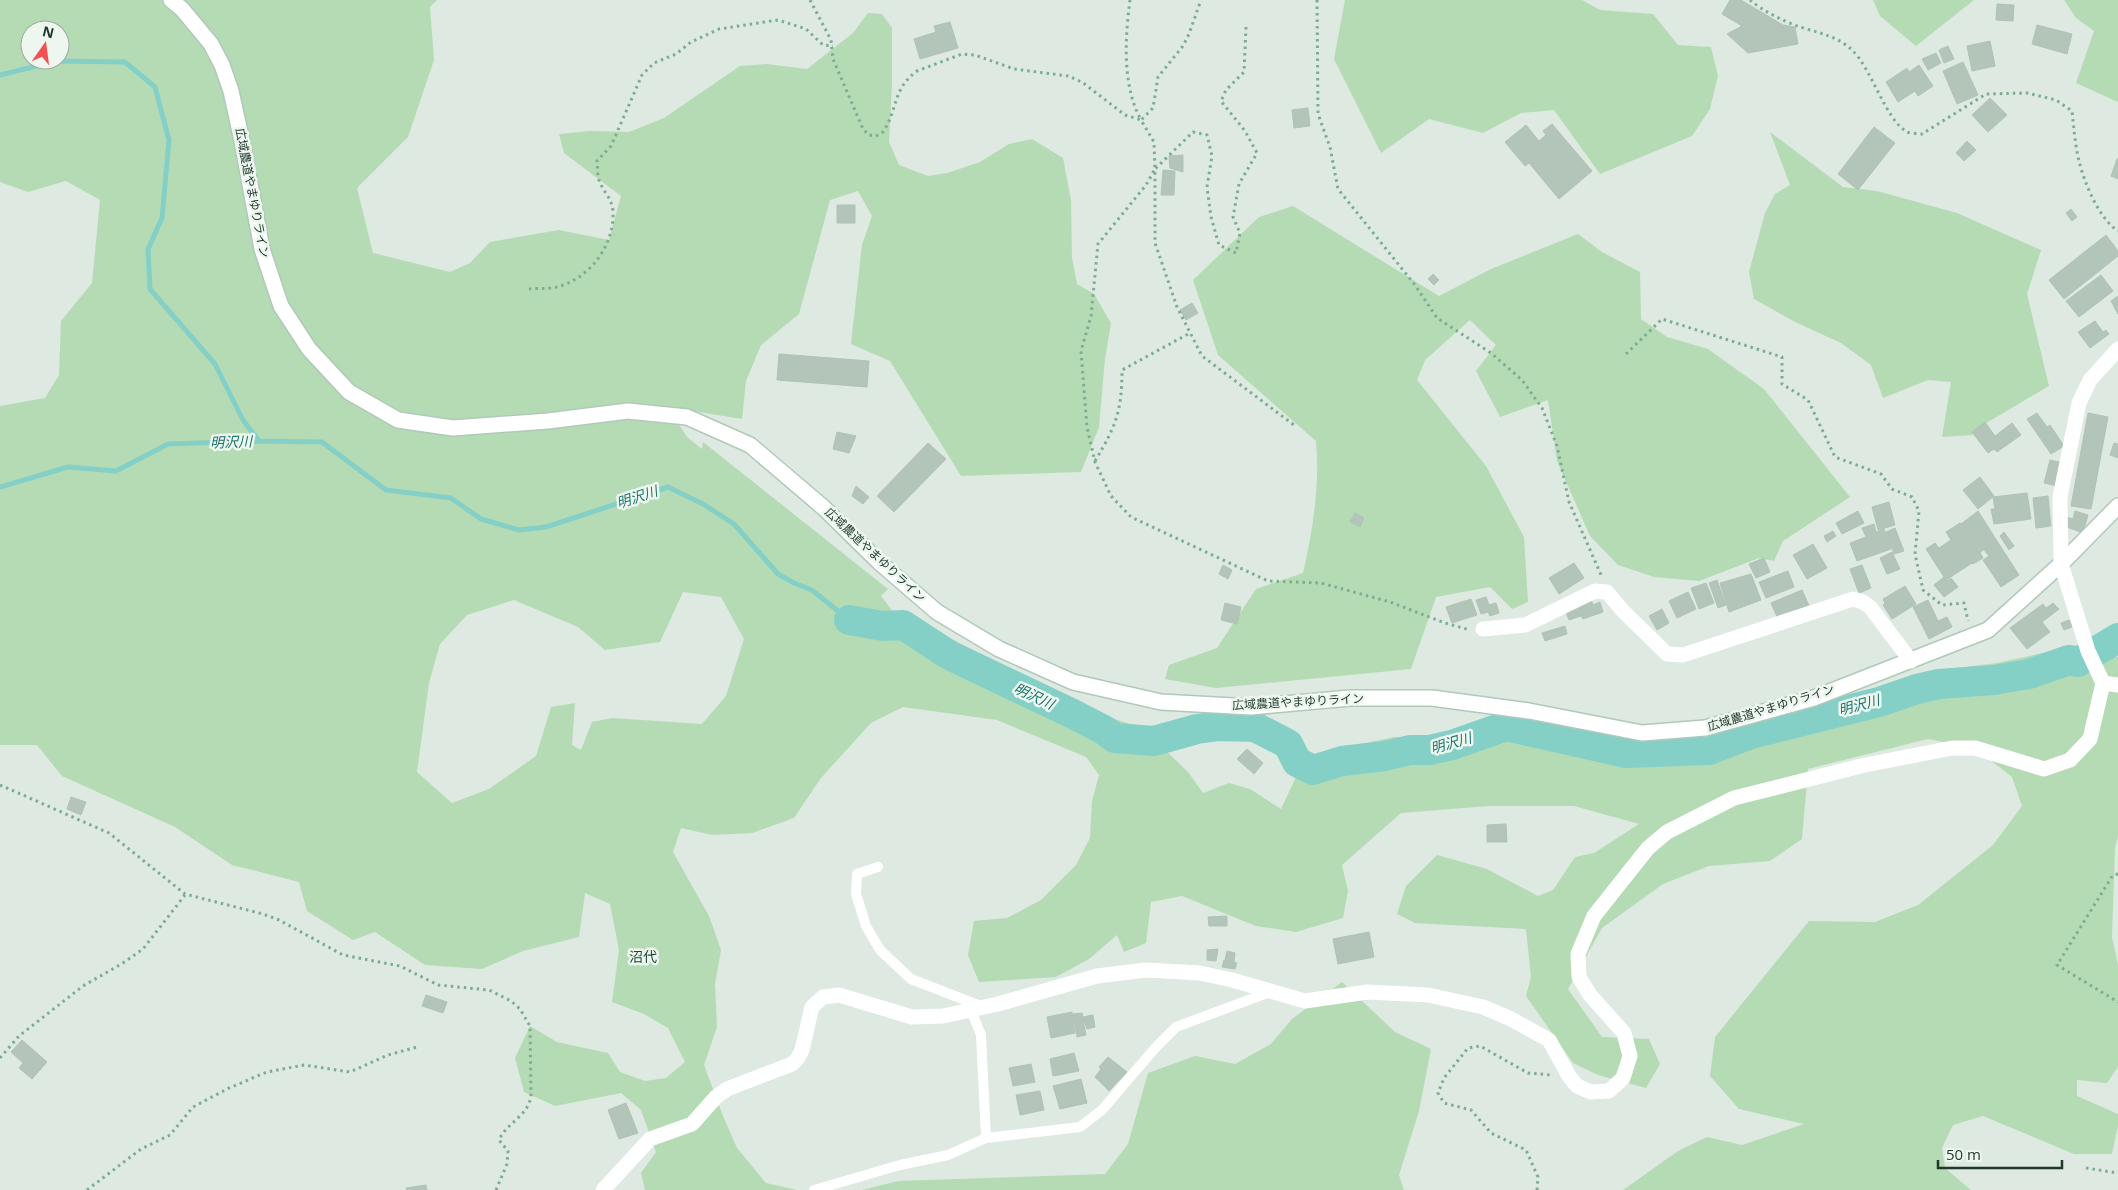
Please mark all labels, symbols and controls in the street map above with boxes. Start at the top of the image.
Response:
north arrow [20,20,70,70]
text: N [40,21,56,42]
street label: 広域農道やまゆりライン [232,126,273,259]
water label: 明沢川 [210,431,254,452]
water label: 明沢川 [614,480,662,512]
street label: 広域農道やまゆりライン [821,503,929,606]
water label: 明沢川 [1011,678,1059,714]
street label: 広域農道やまゆりライン [1705,680,1836,735]
water label: 明沢川 [1836,689,1884,719]
street label: 広域農道やまゆりライン [1232,690,1364,713]
water label: 明沢川 [1428,727,1476,757]
district label: 沼代 [629,947,657,966]
scale bar [1938,1138,2062,1170]
text: 50 m [1946,1144,1981,1164]

